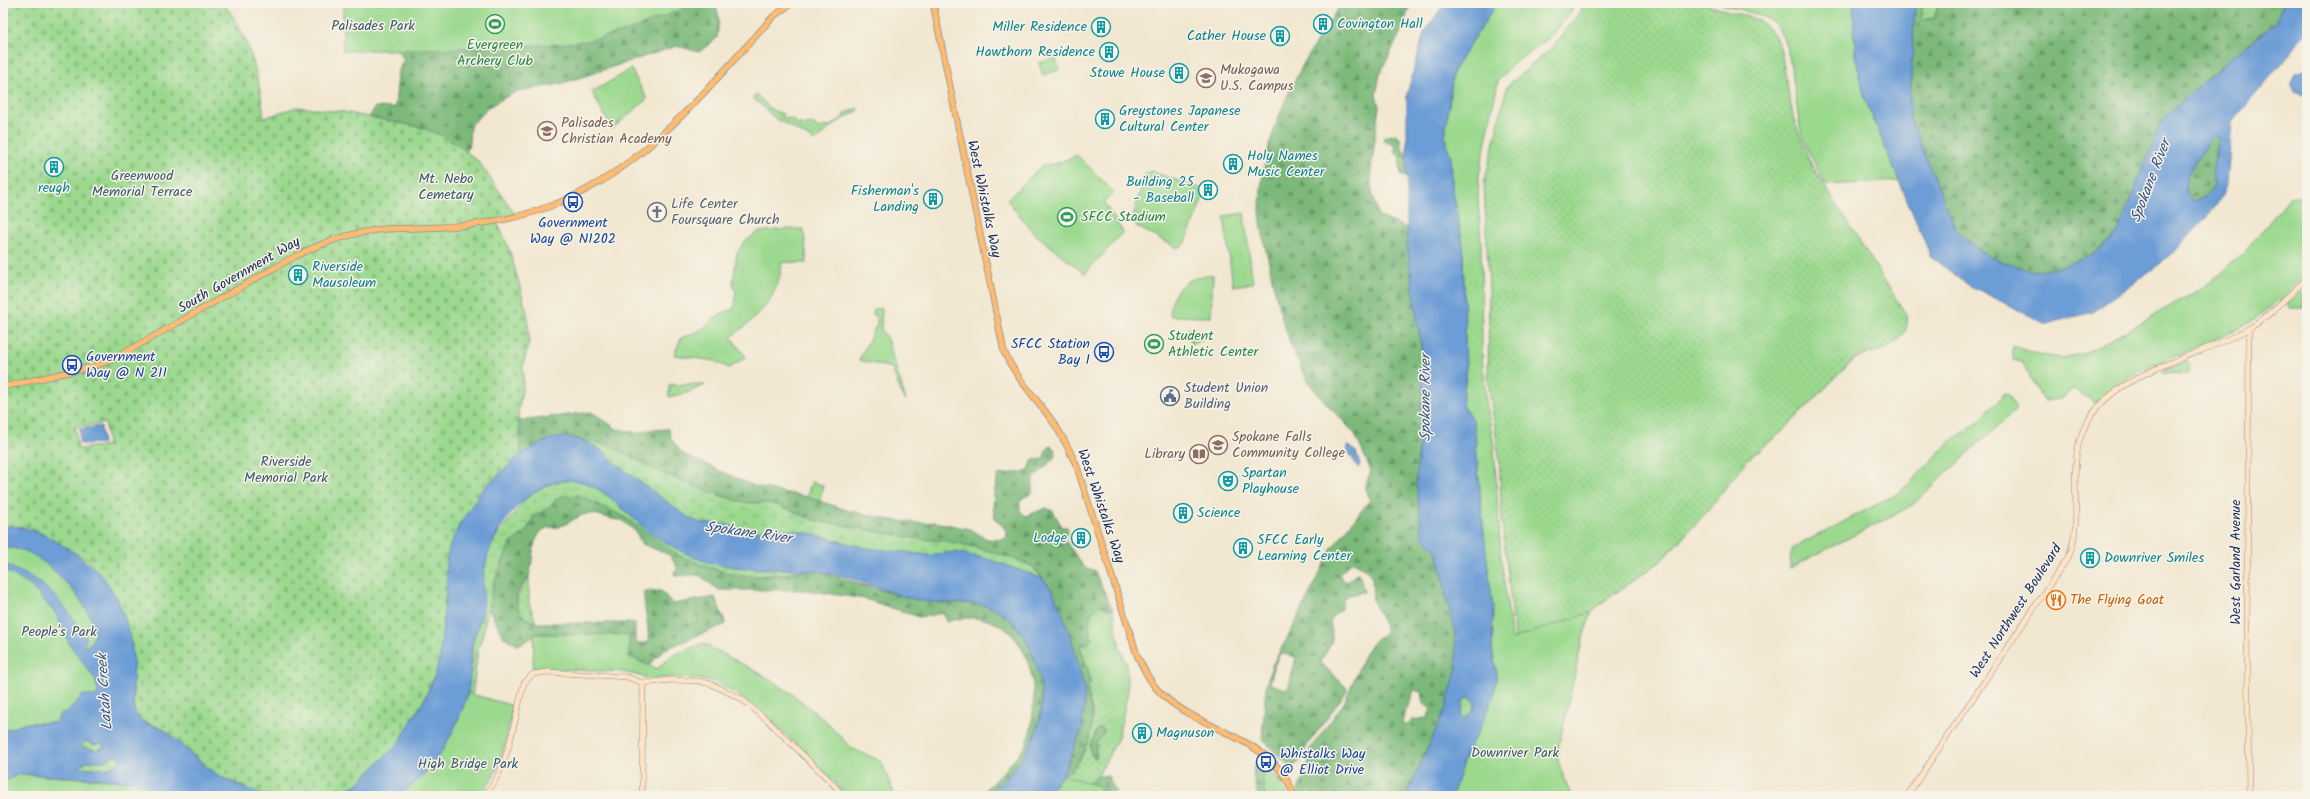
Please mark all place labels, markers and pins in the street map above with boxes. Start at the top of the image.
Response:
sports icon: Evergreen Archery Club [484,13,506,35]
building icon: Covington Hall [1312,13,1334,35]
place label: Covington Hall [1337,13,1423,35]
place label: Miller Residence [992,16,1088,38]
building icon: Miller Residence [1090,16,1112,38]
place label: Cather House [1187,25,1267,47]
building icon: Cather House [1269,25,1291,47]
place label: Evergreen Archery Club [457,34,534,72]
place label: Hawthorn Residence [976,41,1096,63]
building icon: Hawthorn Residence [1098,41,1120,63]
place label: Mukogawa U.S. Campus [1220,59,1294,97]
place label: Stowe House [1090,62,1166,84]
building icon: Stowe House [1168,62,1190,84]
school or university icon: Mukogawa U.S. Campus [1195,67,1217,89]
place label: Greystones Japanese Cultural Center [1119,100,1241,138]
building icon: Greystones Japanese Cultural Center [1094,108,1116,130]
place label: Palisades Christian Academy [561,112,672,150]
school or university icon: Palisades Christian Academy [536,120,558,142]
place label: Holy Names Music Center [1247,145,1326,183]
building icon: Holy Names Music Center [1222,153,1244,175]
building icon: reugh [43,156,65,178]
place label: Building 25 - Baseball [1126,171,1195,209]
place label: reugh [38,177,70,199]
building icon: Building 25 - Baseball [1197,179,1219,201]
place label: Fisherman's Landing [851,180,919,218]
building icon: Fisherman's Landing [922,188,944,210]
bus stop icon: Government Way @ N1202 [562,191,584,213]
place label: Life Center Foursquare Church [671,193,779,231]
church icon: Life Center Foursquare Church [646,201,668,223]
sports icon: SFCC Stadium [1056,206,1078,228]
place label: SFCC Stadium [1081,206,1166,228]
place label: Government Way @ N1202 [530,212,616,250]
place label: Riverside Mausoleum [312,256,376,294]
building icon: Riverside Mausoleum [287,264,309,286]
place label: Student Athletic Center [1168,325,1260,363]
place label: SFCC Station Bay 1 [1011,333,1090,371]
sports icon: Student Athletic Center [1143,333,1165,355]
bus stop icon: SFCC Station Bay 1 [1093,341,1115,363]
place label: Government Way @ N 211 [86,346,167,384]
bus stop icon: Government Way @ N 211 [61,354,83,376]
place label: Student Union Building [1184,377,1268,415]
public building icon: Student Union Building [1159,385,1181,407]
place label: Spokane Falls Community College [1232,426,1346,464]
school or university icon: Spokane Falls Community College [1207,434,1229,456]
place label: Library [1144,443,1185,465]
library icon: Library [1188,443,1210,465]
place label: Spartan Playhouse [1242,462,1300,500]
theatre icon: Spartan Playhouse [1217,470,1239,492]
building icon: Science [1172,502,1194,524]
place label: Science [1197,502,1241,524]
place label: Lodge [1033,527,1068,549]
building icon: Lodge [1070,527,1092,549]
place label: SFCC Early Learning Center [1257,529,1353,567]
building icon: SFCC Early Learning Center [1232,537,1254,559]
building icon: Downriver Smiles [2079,547,2101,569]
place label: Downriver Smiles [2104,547,2204,569]
restaurant icon: The Flying Goat [2045,589,2067,611]
place label: The Flying Goat [2070,589,2165,611]
building icon: Magnuson [1131,722,1153,744]
place label: Magnuson [1156,722,1214,744]
place label: Whistalks Way @ Elliot Drive [1280,743,1366,781]
bus stop icon: Whistalks Way @ Elliot Drive [1255,751,1277,773]

